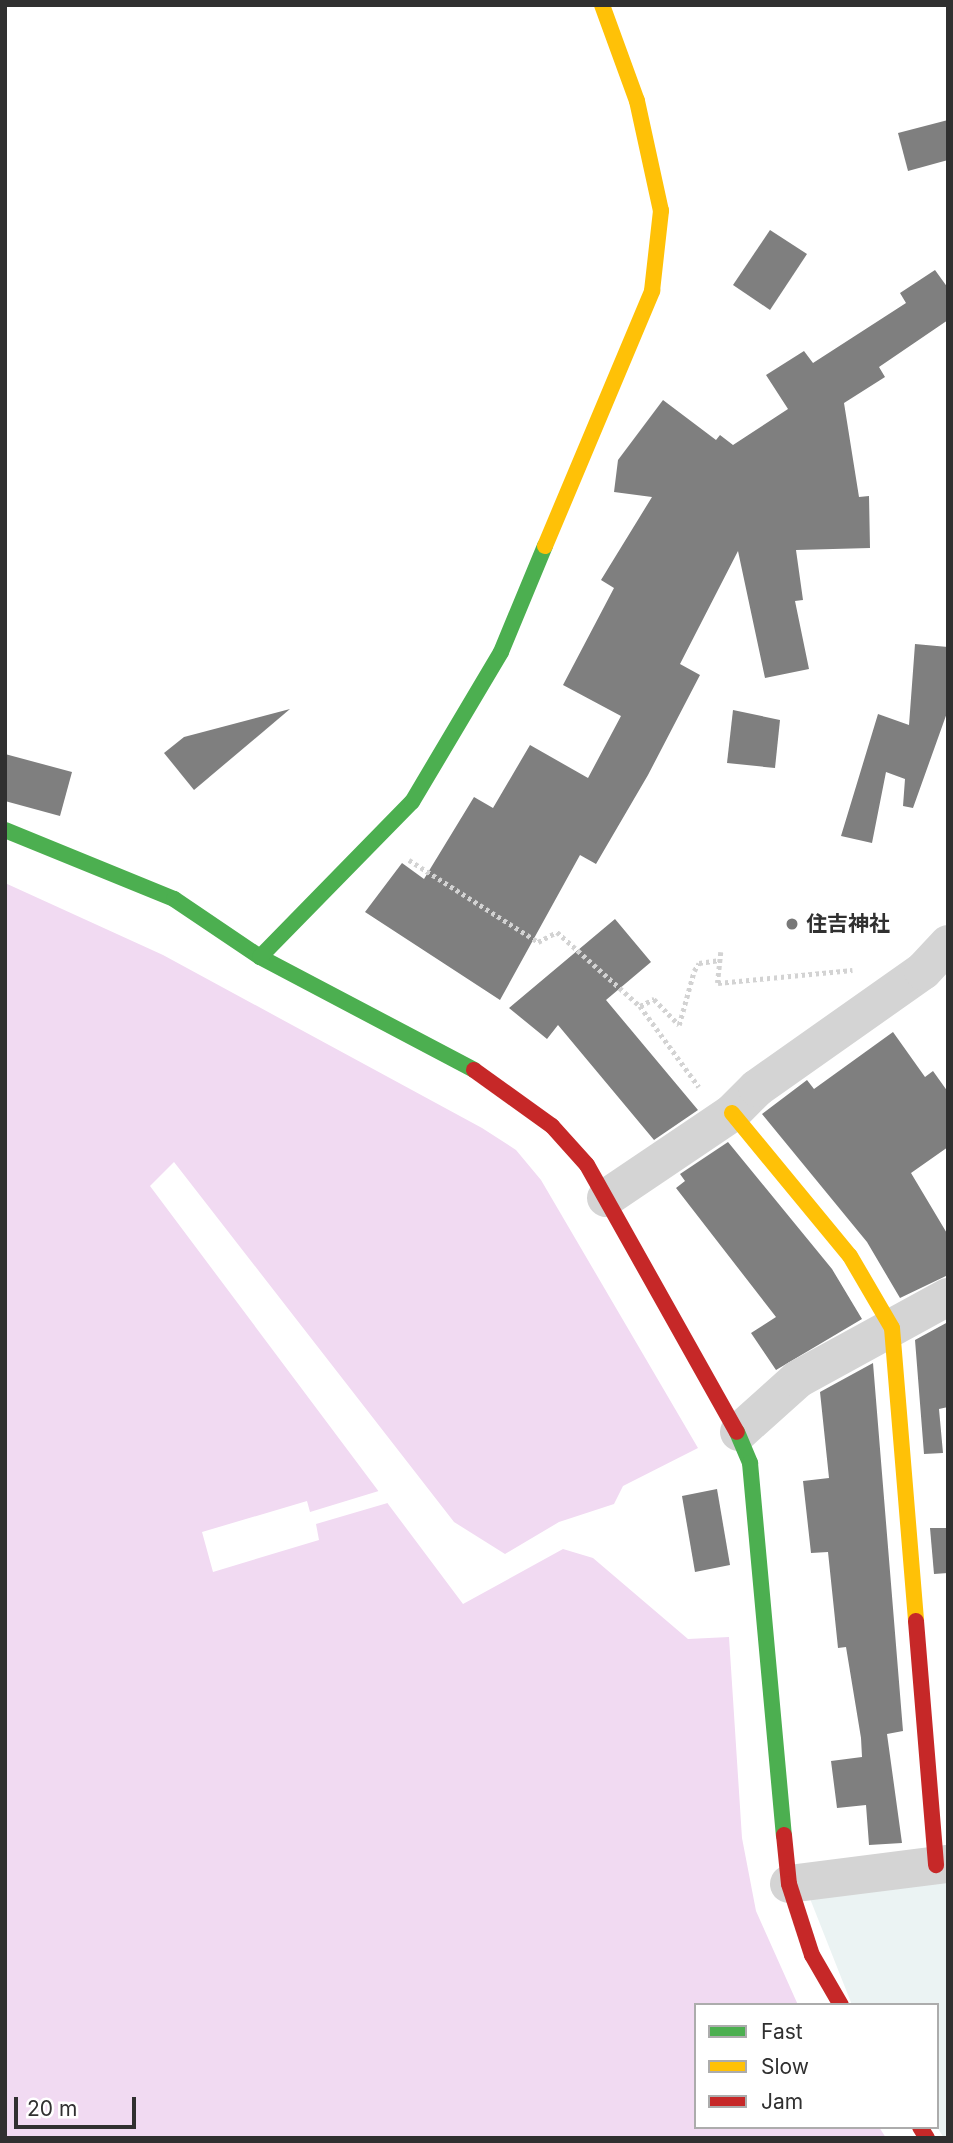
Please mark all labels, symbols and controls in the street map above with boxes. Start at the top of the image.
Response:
place label: 住吉神社 [806,911,890,937]
marker: 住吉神社 [784,916,800,932]
legend [694,2003,939,2129]
text: Fast [761,2019,803,2044]
text: Slow [761,2054,809,2079]
scale bar [18,2084,140,2128]
text: Jam [761,2089,803,2114]
text: 20 m [27,2096,77,2121]

